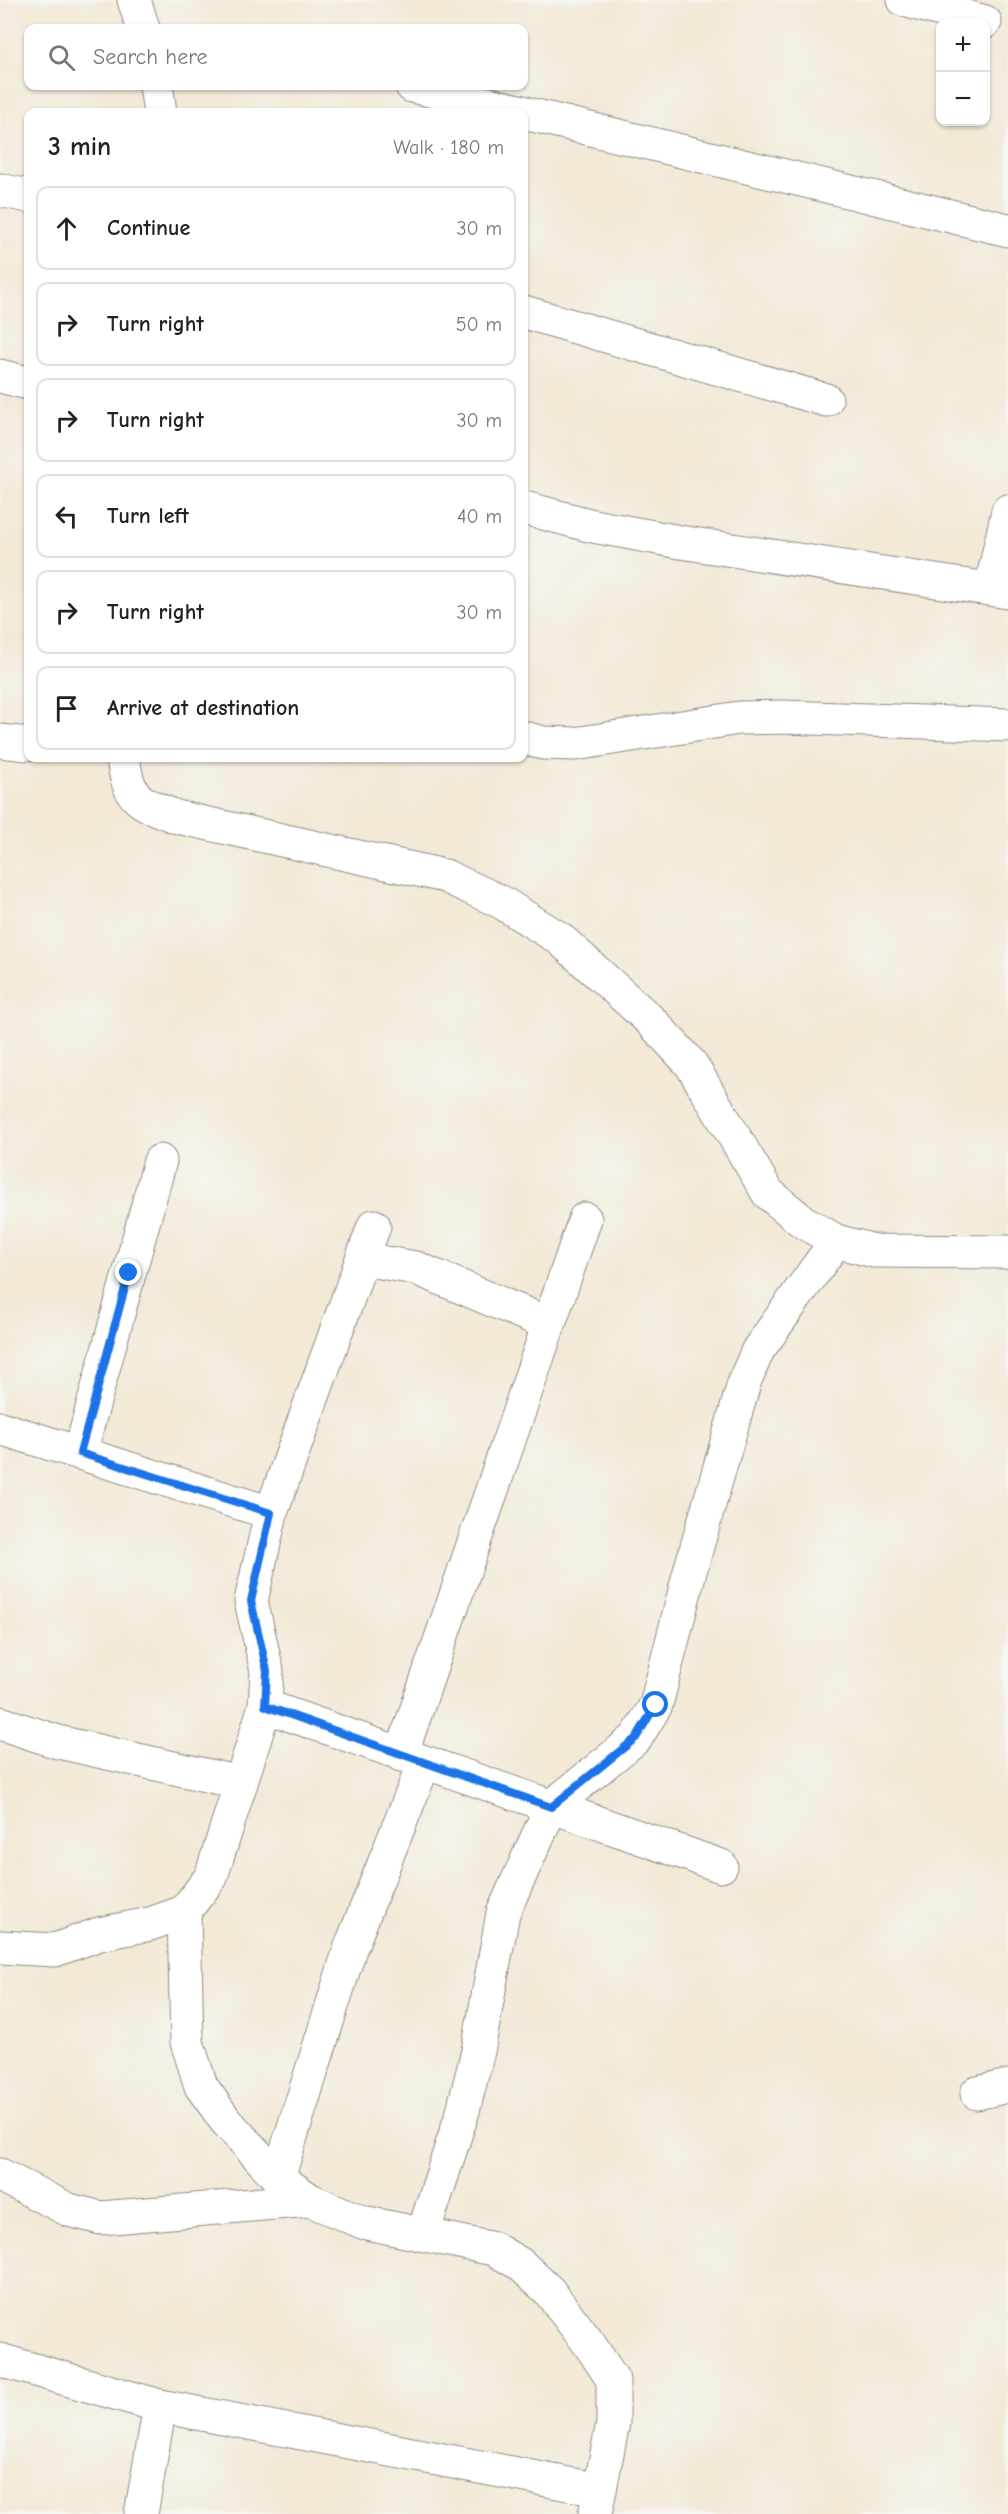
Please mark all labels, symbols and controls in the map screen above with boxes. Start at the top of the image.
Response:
map controls [936,18,990,126]
button: + [936,18,990,72]
search box [24,24,528,90]
icon: search [45,41,78,74]
text: Search here [93,44,208,70]
button: − [936,72,990,126]
text: 3 min [48,132,111,162]
text: Walk · 180 m [393,136,504,159]
icon: ahead [50,212,83,245]
text: Continue [107,215,190,241]
text: 30 m [456,217,502,240]
icon: right [50,308,83,341]
text: Turn right [107,311,204,337]
text: 50 m [456,313,502,336]
icon: right [50,404,83,437]
text: Turn right [107,407,204,433]
text: 30 m [456,409,502,432]
icon: left [50,500,83,533]
text: Turn left [107,503,189,529]
text: 40 m [457,505,502,528]
icon: right [50,596,83,629]
text: Turn right [107,599,204,625]
text: 30 m [456,601,502,624]
icon: arrive [50,692,83,725]
text: Arrive at destination [107,695,299,721]
route end [115,1259,141,1285]
route start [642,1691,668,1717]

